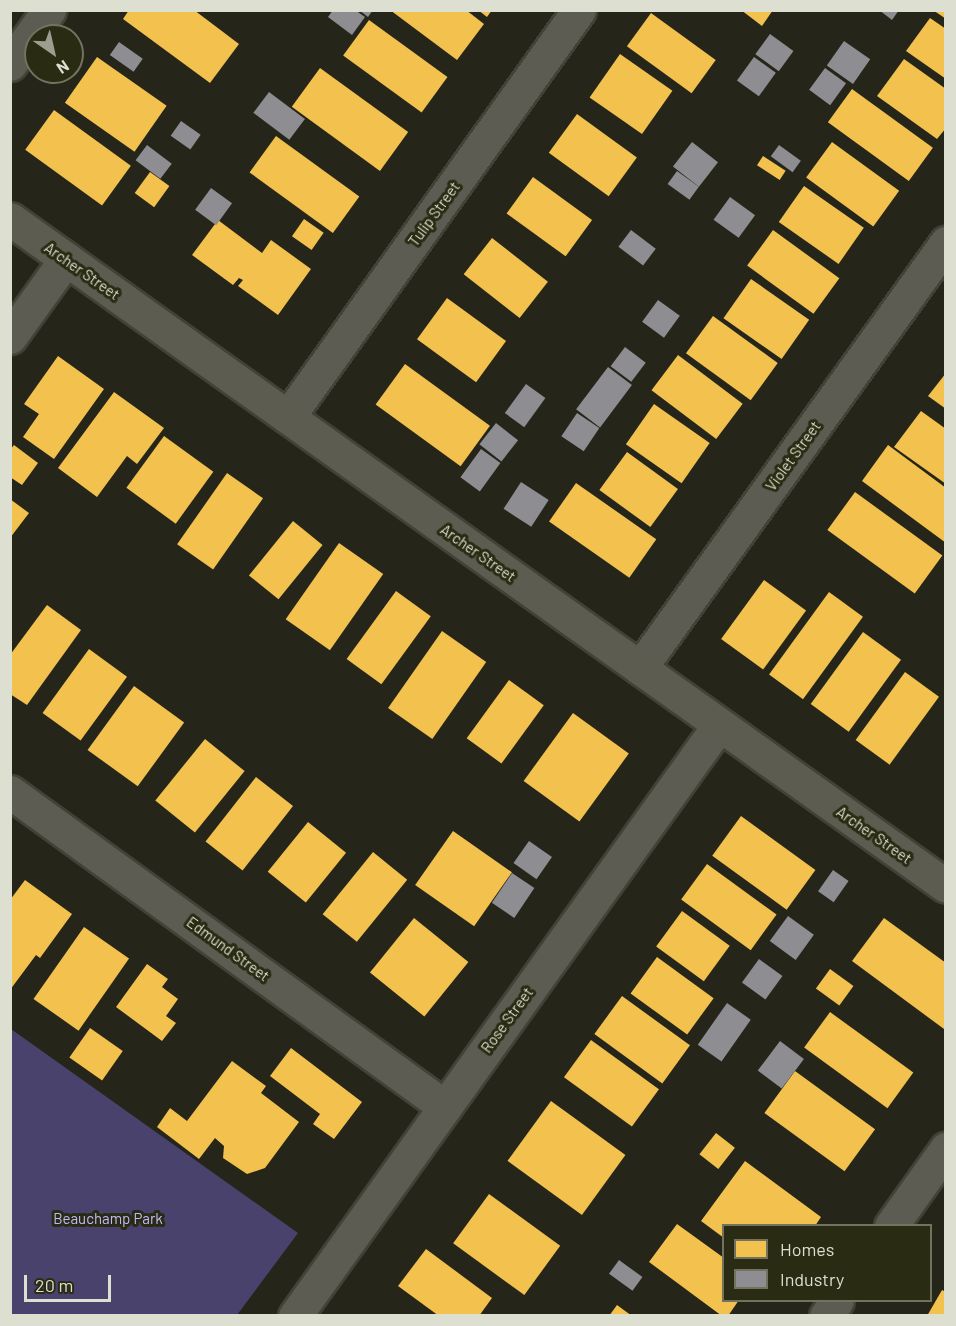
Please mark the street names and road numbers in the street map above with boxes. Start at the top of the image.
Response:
street label: Tulip Street [405,178,463,250]
street label: Archer Street [41,238,123,304]
street label: Violet Street [762,418,824,494]
street label: Archer Street [437,520,519,586]
street label: Archer Street [833,802,915,868]
street label: Edmund Street [183,913,273,985]
street label: Rose Street [477,984,537,1056]

